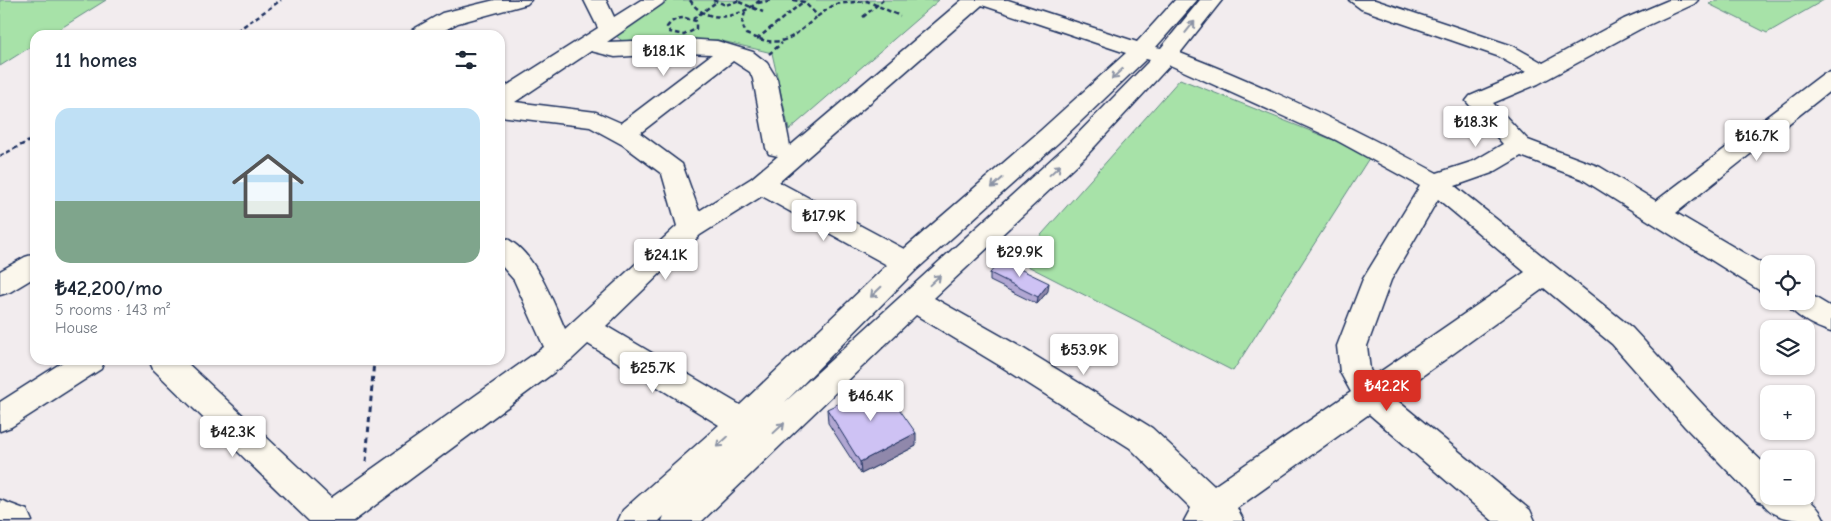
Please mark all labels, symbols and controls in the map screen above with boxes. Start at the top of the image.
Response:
one-way arrow [1184,20,1195,33]
pin: ₺18.1K [623,34,705,77]
text: ₺18.1K [643,42,685,60]
icon: filters [452,46,480,74]
text: 11 homes [55,48,137,72]
one-way arrow [1111,68,1123,80]
pin: ₺18.3K [1435,106,1517,148]
text: ₺18.3K [1454,113,1498,131]
pin: ₺16.7K [1716,120,1798,162]
text: ₺16.7K [1736,127,1778,145]
icon: home [223,141,313,231]
one-way arrow [1048,165,1061,176]
one-way arrow [990,178,1003,189]
pin: ₺17.9K [783,200,865,242]
text: ₺17.9K [803,207,845,225]
pin: ₺29.9K [979,236,1061,278]
pin: ₺24.1K [625,238,707,281]
text: ₺29.9K [997,243,1043,261]
text: ₺24.1K [645,246,687,264]
map controls [1760,255,1815,505]
button: locate [1760,255,1815,310]
one-way arrow [928,274,941,286]
text: ₺42,200/mo [55,276,163,300]
one-way arrow [871,286,883,298]
text: 5 rooms · 143 m² [55,301,170,319]
text: House [55,319,98,337]
button: layers [1760,320,1815,375]
pin: ₺53.9K [1043,334,1125,376]
text: ₺53.9K [1061,341,1107,359]
pin: ₺25.7K [612,352,694,394]
text: ₺25.7K [631,359,675,377]
pin: ₺42.2K [1346,370,1428,412]
text: ₺42.2K [1365,377,1409,395]
pin: ₺46.4K [830,380,912,422]
button: + [1760,385,1815,440]
text: ₺46.4K [849,387,893,405]
pin: ₺42.3K [192,416,274,458]
one-way arrow [772,422,785,434]
text: ₺42.3K [211,423,255,441]
one-way arrow [715,436,728,448]
button: − [1760,450,1815,505]

